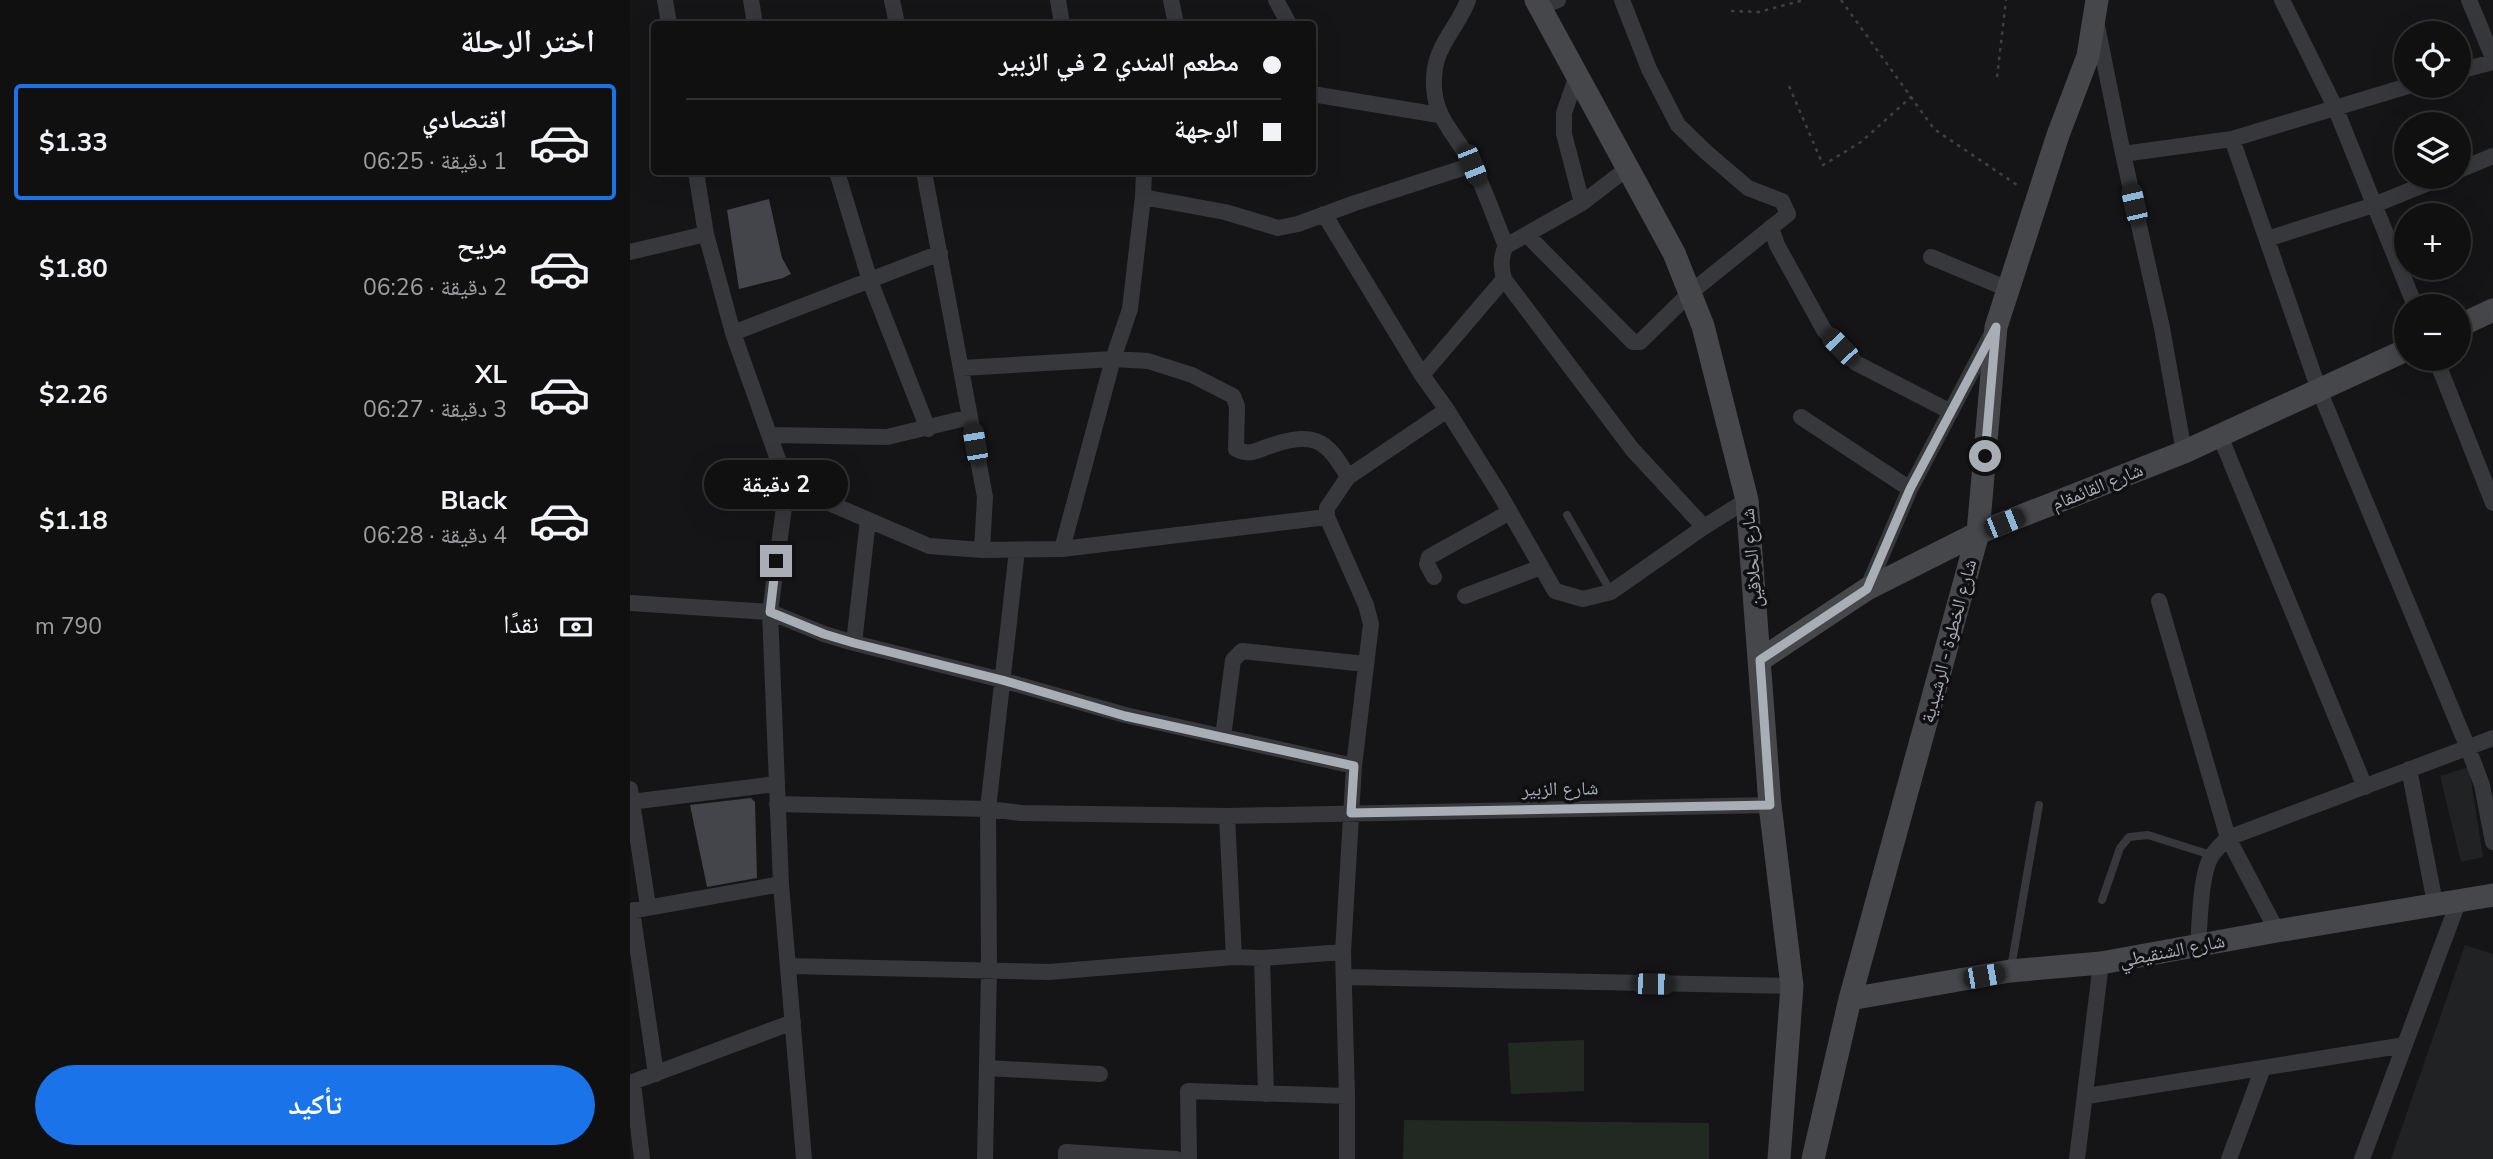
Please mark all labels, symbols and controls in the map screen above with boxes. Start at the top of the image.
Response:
text: اختر الرحلة [460,20,595,63]
map controls [2394,21,2471,371]
button: locate [2394,21,2471,98]
text: مطعم المندي 2 في الزبير [999,45,1239,80]
text: اقتصادي [422,102,507,137]
icon: car [528,111,591,174]
text: الوجهة [1174,112,1239,147]
button: layers [2394,112,2471,189]
text: $1.33 [39,125,108,160]
car [1455,142,1490,188]
text: 1 دقيقة · 06:25 [363,146,507,177]
car [2120,181,2149,227]
button: + [2394,203,2471,280]
text: مريح [457,228,507,263]
icon: car [528,237,591,300]
text: $1.80 [39,251,108,286]
text: 2 دقيقة · 06:26 [363,272,507,303]
button: − [2394,294,2471,371]
car [1818,325,1863,369]
text: XL [475,357,507,392]
icon: car [528,363,591,426]
text: $2.26 [39,377,108,412]
text: 3 دقيقة · 06:27 [363,394,507,425]
car [962,421,989,467]
route start [1969,440,2001,472]
street label: شارع القائمقام [2048,457,2147,517]
callout: 2 دقيقة [704,460,848,508]
text: 2 دقيقة [742,469,810,500]
text: Black [440,483,507,518]
icon: car [528,489,591,552]
text: $1.18 [39,503,108,538]
car [1981,505,2028,541]
street label: شارع الحلاقين [1735,507,1769,609]
text: 4 دقيقة · 06:28 [363,520,507,551]
route end [760,545,792,577]
street label: شارع الخطوة - الرشيدية [1915,557,1983,726]
text: نقدًا [503,607,539,642]
icon: cash [557,608,595,646]
text: 790 m [35,611,102,642]
street label: شارع الزبير [1520,775,1599,803]
street label: شارع الشنقيطي [2117,928,2227,976]
car [1962,962,2007,990]
car [1632,973,1675,995]
button: تأكيد [35,1065,595,1145]

